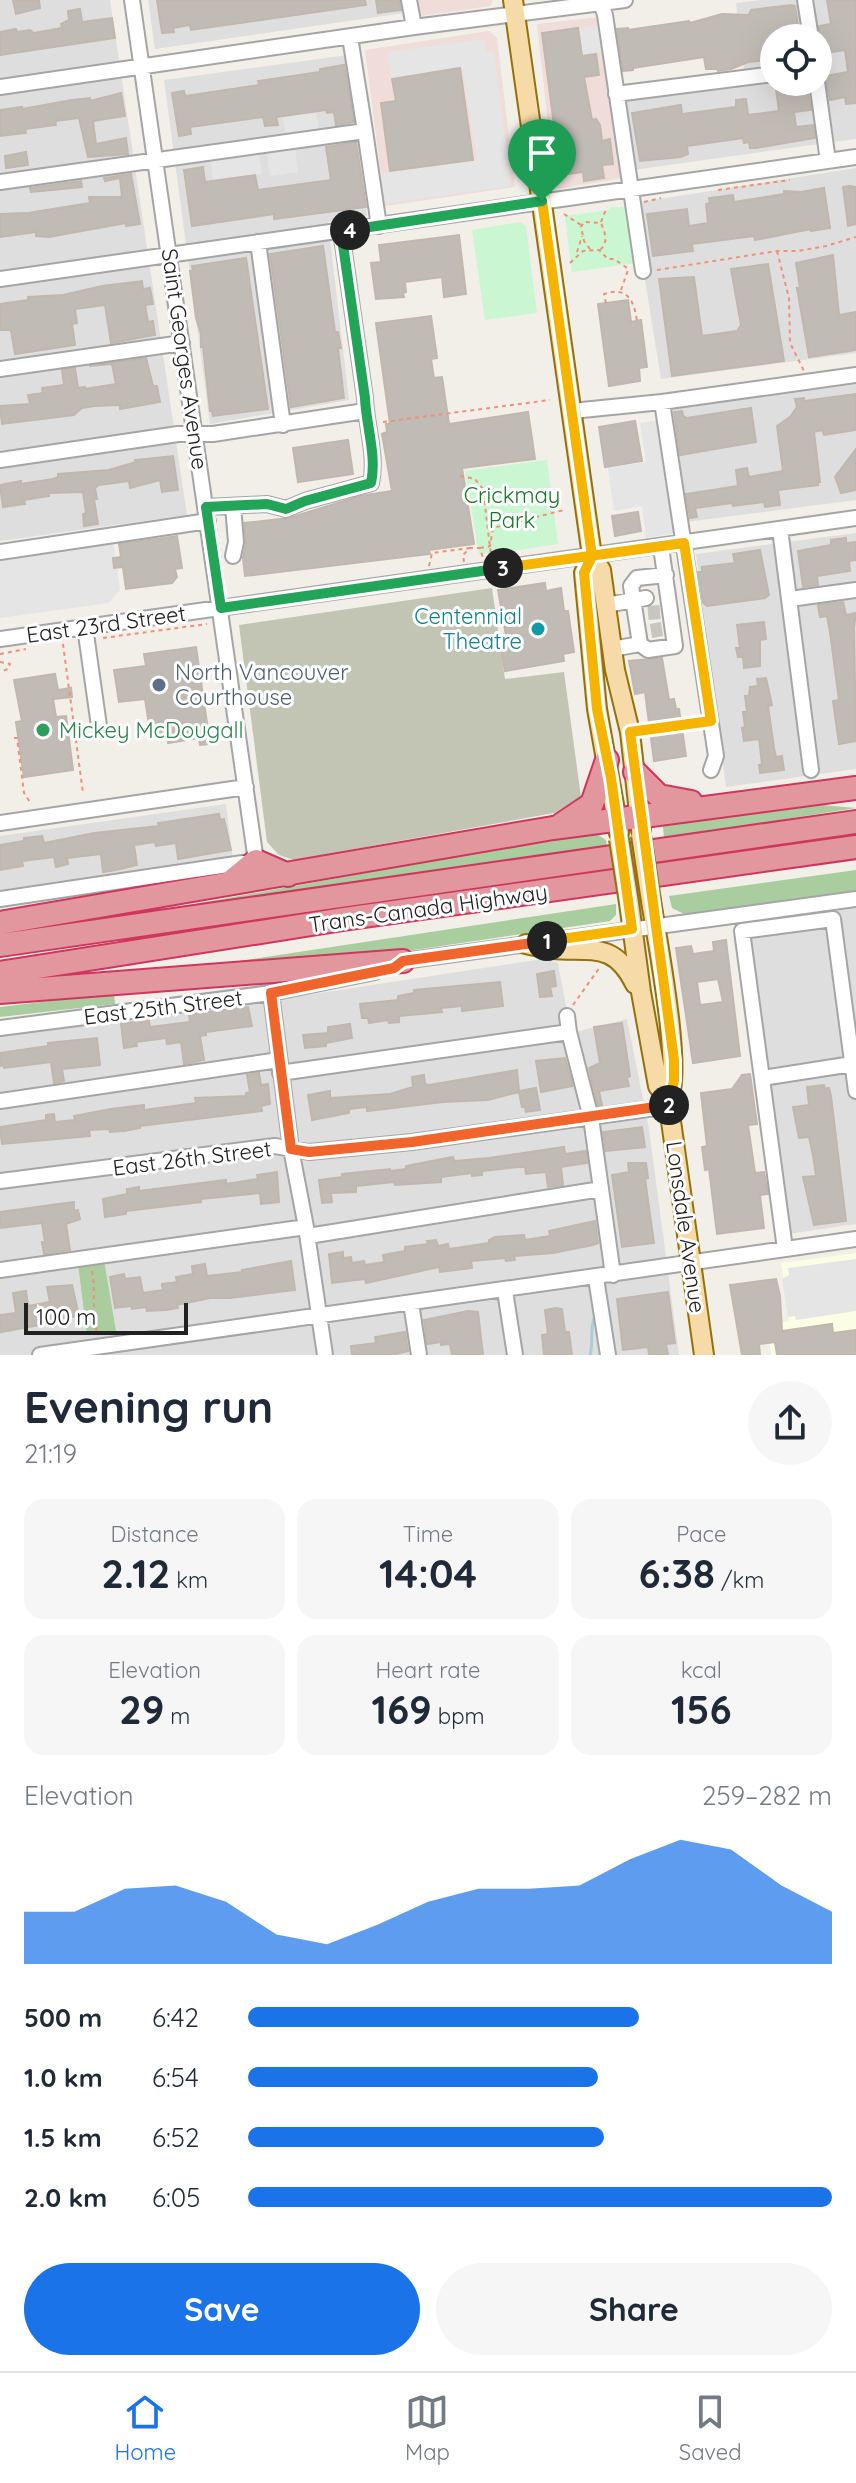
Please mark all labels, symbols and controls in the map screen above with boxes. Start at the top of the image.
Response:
map controls [760,24,832,96]
button: locate [760,24,832,96]
pin [508,119,576,201]
icon: arrive [520,131,564,175]
pin: 4 [330,210,370,250]
text: 4 [344,216,356,244]
street label: Saint Georges Avenue [156,247,214,471]
park label: Crickmay Park [464,481,560,534]
pin: 3 [483,548,523,588]
text: 3 [497,554,509,582]
street label: East 23rd Street [24,599,188,649]
place label: Centennial Theatre [414,602,522,655]
marker: Centennial Theatre [529,620,547,638]
place label: North Vancouver Courthouse [175,658,349,711]
marker: North Vancouver Courthouse [150,676,168,694]
place label: Mickey McDougall [59,716,244,744]
marker: Mickey McDougall [34,721,52,739]
street label: Trans-Canada Highway [307,877,549,939]
pin: 1 [527,921,567,961]
text: 1 [543,927,551,955]
street label: East 25th Street [82,983,244,1031]
pin: 2 [649,1085,689,1125]
text: 2 [663,1091,675,1119]
street label: East 26th Street [111,1134,273,1182]
street label: Lonsdale Avenue [660,1139,712,1315]
scale bar [24,1299,188,1335]
text: 100 m [36,1303,96,1331]
text: Evening run [24,1379,273,1434]
button: share [748,1381,832,1465]
text: 21:19 [24,1437,77,1470]
text: Distance [111,1520,199,1548]
text: Time [403,1520,453,1548]
text: Pace [676,1520,726,1548]
text: 2.12 [101,1548,170,1598]
text: 14:04 [379,1548,477,1598]
text: 6:38 [638,1548,715,1598]
text: km [170,1566,208,1594]
text: /km [715,1566,764,1594]
text: Elevation [108,1656,201,1684]
text: Heart rate [376,1656,480,1684]
text: kcal [681,1656,722,1684]
text: 29 [119,1684,164,1734]
text: 169 [371,1684,432,1734]
text: 156 [671,1684,732,1734]
text: m [164,1702,190,1730]
text: bpm [432,1702,485,1730]
text: Elevation [24,1779,134,1812]
text: 259–282 m [702,1779,832,1812]
text: 500 m [24,2001,102,2034]
text: 6:42 [152,2001,199,2034]
text: 1.0 km [24,2061,103,2094]
text: 6:54 [152,2061,199,2094]
text: 1.5 km [24,2121,102,2154]
text: 6:52 [152,2121,199,2154]
text: 2.0 km [24,2181,107,2214]
text: 6:05 [152,2181,201,2214]
button: Save [24,2263,420,2355]
button: Share [436,2263,832,2355]
tab: Home [114,2390,176,2466]
tab: Map [405,2390,450,2466]
tab: Saved [679,2390,742,2466]

